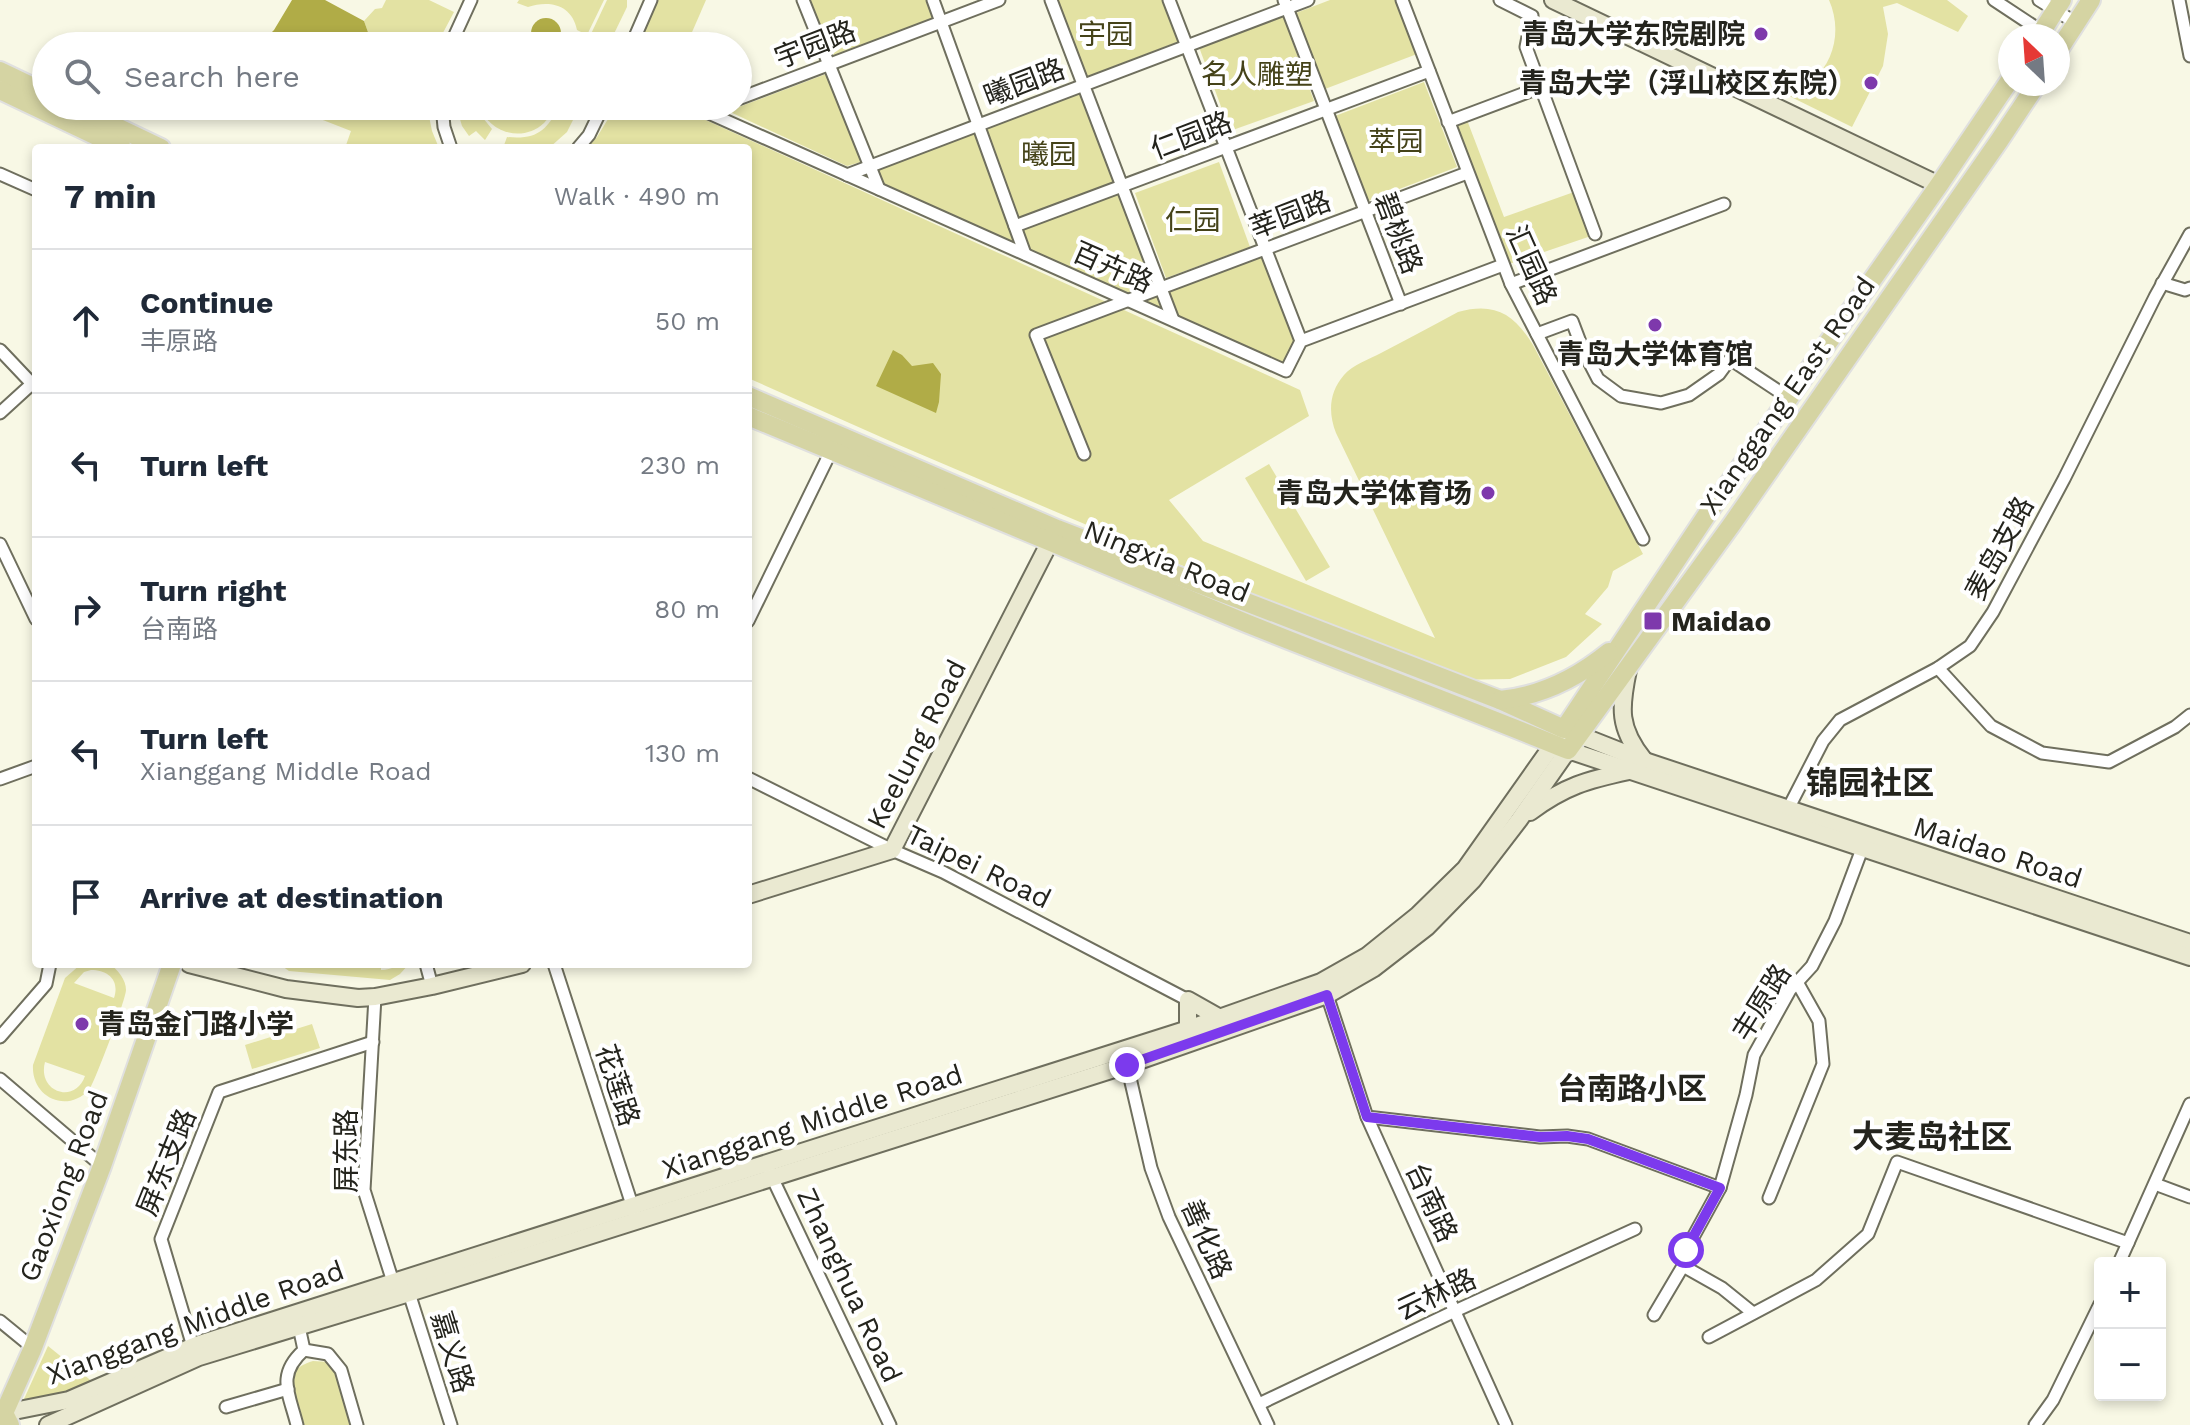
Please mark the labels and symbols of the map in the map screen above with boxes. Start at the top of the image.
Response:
street label: 宇园路 [770,14,860,75]
park label: 宇园 [1078,18,1134,51]
place label: 青岛大学东院剧院 [1521,18,1745,51]
north arrow [1998,24,2070,96]
marker: 青岛大学东院剧院 [1752,25,1770,43]
street label: 曦园路 [979,52,1069,113]
park label: 名人雕塑 [1201,58,1313,91]
place label: 青岛大学（浮山校区东院） [1519,67,1855,100]
marker: 青岛大学（浮山校区东院） [1862,74,1880,92]
street label: 仁园路 [1146,105,1236,166]
park label: 萃园 [1368,125,1424,158]
park label: 曦园 [1021,138,1077,171]
street label: 莘园路 [1245,184,1335,245]
street label: 碧桃路 [1368,188,1429,278]
park label: 仁园 [1165,204,1221,237]
street label: 汇园路 [1499,220,1564,310]
street label: 百卉路 [1068,235,1158,300]
street label: Xianggang East Road [1693,270,1882,521]
marker: 青岛大学体育馆 [1646,316,1664,334]
place label: 青岛大学体育馆 [1557,338,1753,371]
place label: 青岛大学体育场 [1276,477,1472,510]
marker: 青岛大学体育场 [1479,484,1497,502]
street label: 麦岛支路 [1959,491,2040,605]
street label: Ningxia Road [1079,513,1254,610]
place label: Maidao [1671,605,1771,638]
marker: Maidao [1642,610,1664,632]
street label: Keelung Road [860,654,973,834]
district label: 锦园社区 [1806,764,1934,802]
street label: Maidao Road [1909,810,2086,895]
street label: Taipei Road [901,817,1056,916]
street label: 丰原路 [1725,958,1798,1047]
place label: 青岛金门路小学 [98,1008,294,1041]
marker: 青岛金门路小学 [73,1015,91,1033]
street label: 花莲路 [589,1040,646,1130]
route end [1109,1047,1145,1083]
street label: Xianggang Middle Road [658,1057,967,1186]
district label: 台南路小区 [1557,1071,1707,1106]
street label: Gaoxiong Road [12,1086,115,1286]
street label: 屏东支路 [130,1104,203,1220]
street label: 屏东路 [330,1109,363,1193]
district label: 大麦岛社区 [1852,1118,2012,1156]
street label: 台南路 [1399,1157,1464,1247]
street label: Zhanghua Road [790,1183,909,1388]
street label: 善化路 [1174,1194,1239,1284]
route start [1668,1232,1704,1268]
street label: Xianggang Middle Road [42,1253,348,1392]
street label: 云林路 [1391,1262,1481,1327]
street label: 嘉义路 [424,1307,481,1397]

